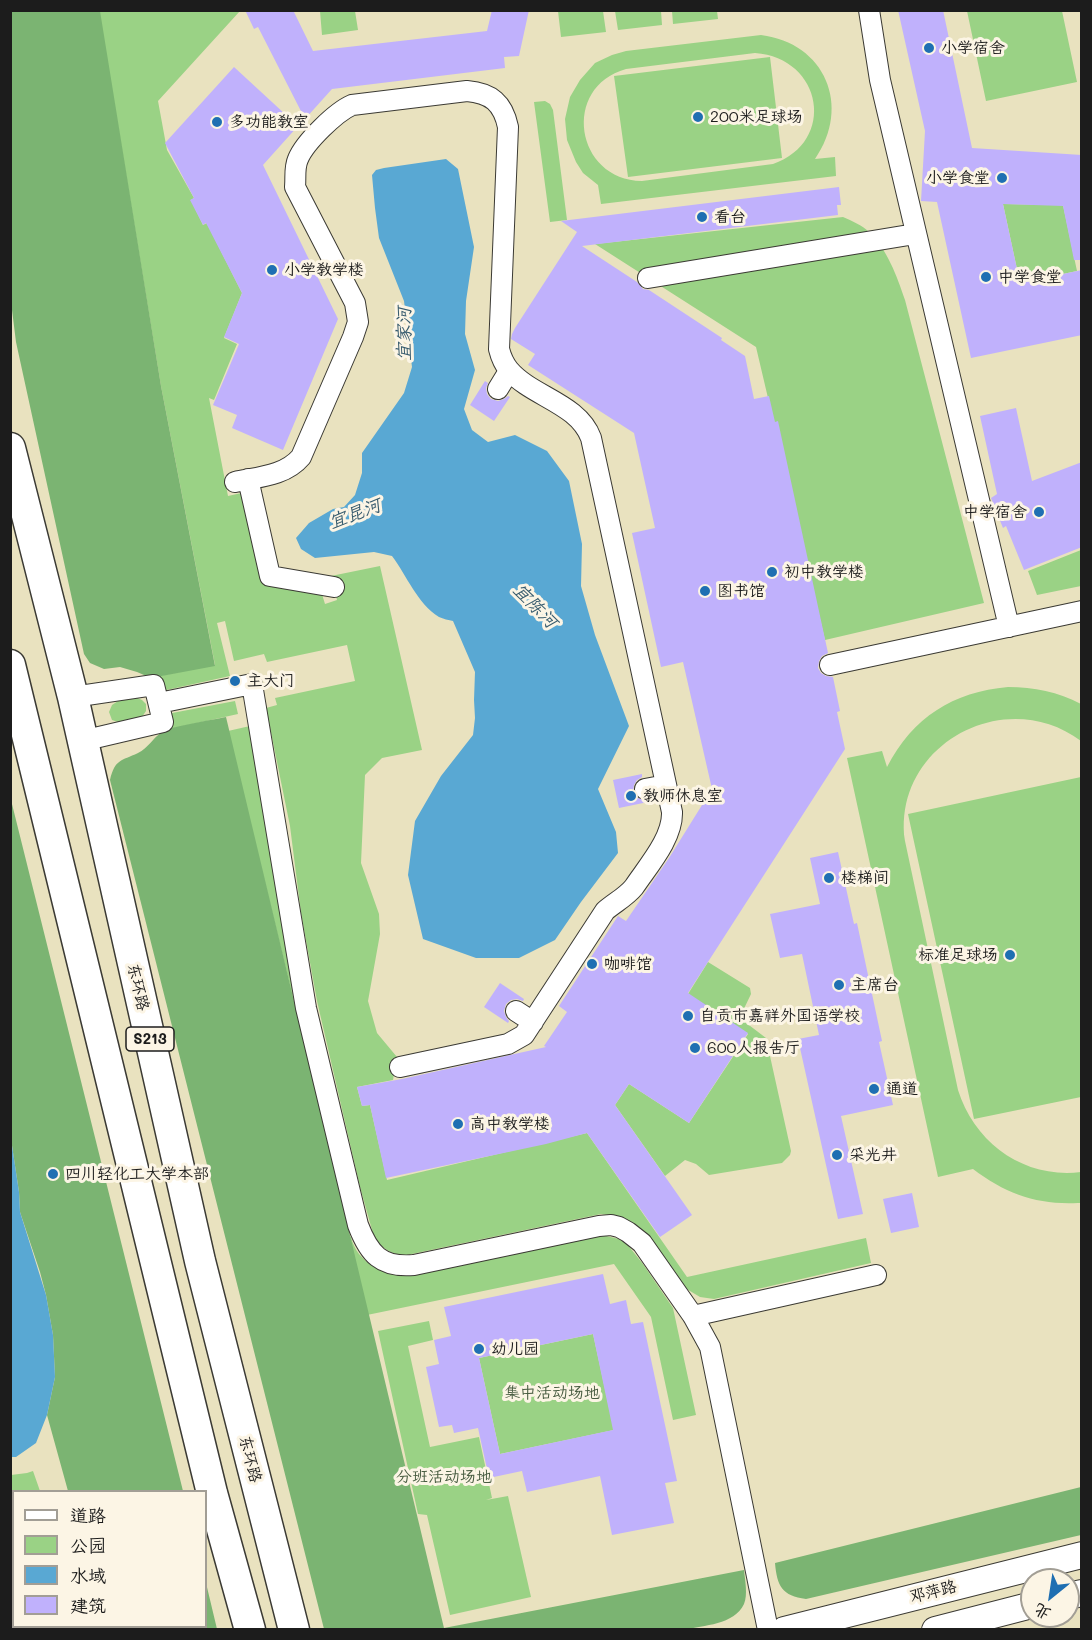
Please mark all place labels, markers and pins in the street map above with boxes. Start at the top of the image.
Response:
place label: 小学宿舍 [941,38,1005,58]
marker: 小学宿舍 [922,41,936,55]
place label: 200米足球场 [710,107,803,127]
marker: 200米足球场 [691,110,705,124]
place label: 多功能教室 [229,112,309,132]
marker: 多功能教室 [210,115,224,129]
place label: 小学食堂 [926,168,990,188]
marker: 小学食堂 [995,171,1009,185]
place label: 看台 [714,207,746,227]
marker: 看台 [695,210,709,224]
place label: 小学教学楼 [284,260,364,280]
marker: 小学教学楼 [265,263,279,277]
place label: 中学食堂 [998,267,1062,287]
marker: 中学食堂 [979,270,993,284]
place label: 中学宿舍 [963,502,1027,522]
marker: 中学宿舍 [1032,505,1046,519]
place label: 初中教学楼 [784,562,864,582]
marker: 初中教学楼 [765,565,779,579]
place label: 图书馆 [717,581,765,601]
marker: 图书馆 [698,584,712,598]
place label: 主大门 [247,671,295,691]
marker: 主大门 [228,674,242,688]
place label: 教师休息室 [643,786,723,806]
marker: 教师休息室 [624,789,638,803]
place label: 楼梯间 [841,868,889,888]
marker: 楼梯间 [822,871,836,885]
place label: 标准足球场 [918,945,998,965]
marker: 标准足球场 [1003,948,1017,962]
place label: 咖啡馆 [604,954,652,974]
marker: 咖啡馆 [585,957,599,971]
place label: 主席台 [851,975,899,995]
marker: 主席台 [832,978,846,992]
place label: 自贡市嘉祥外国语学校 [700,1006,860,1026]
marker: 自贡市嘉祥外国语学校 [681,1009,695,1023]
place label: 600人报告厅 [707,1038,800,1058]
marker: 600人报告厅 [688,1041,702,1055]
place label: 通道 [886,1079,918,1099]
marker: 通道 [867,1082,881,1096]
place label: 高中教学楼 [470,1114,550,1134]
marker: 高中教学楼 [451,1117,465,1131]
place label: 采光井 [849,1145,897,1165]
marker: 采光井 [830,1148,844,1162]
place label: 四川轻化工大学本部 [65,1164,209,1184]
marker: 四川轻化工大学本部 [46,1167,60,1181]
place label: 幼儿园 [491,1339,539,1359]
marker: 幼儿园 [472,1342,486,1356]

